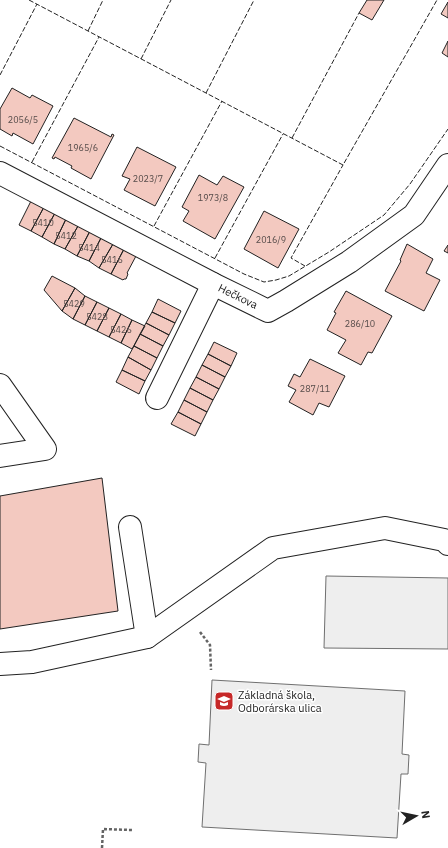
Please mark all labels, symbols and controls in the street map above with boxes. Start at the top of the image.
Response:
house number: 2056/5 [8,114,38,125]
house number: 1965/6 [68,142,98,153]
house number: 2023/7 [133,173,163,184]
house number: 1973/8 [198,192,228,203]
house number: 5410 [32,217,54,228]
house number: 5412 [55,230,77,241]
house number: 2016/9 [256,234,286,245]
house number: 5414 [78,242,100,253]
house number: 5416 [101,254,123,265]
street label: Hečkova [216,281,260,312]
house number: 5429 [63,298,85,309]
house number: 5428 [86,311,108,322]
house number: 286/10 [345,318,375,329]
house number: 5426 [110,324,132,335]
house number: 287/11 [300,383,330,394]
place label: Základná škola, Odborárska ulica [238,688,322,715]
school or university icon: Základná škola, Odborárska ulica [213,690,235,712]
north arrow [396,796,436,836]
text: N [418,809,433,819]

